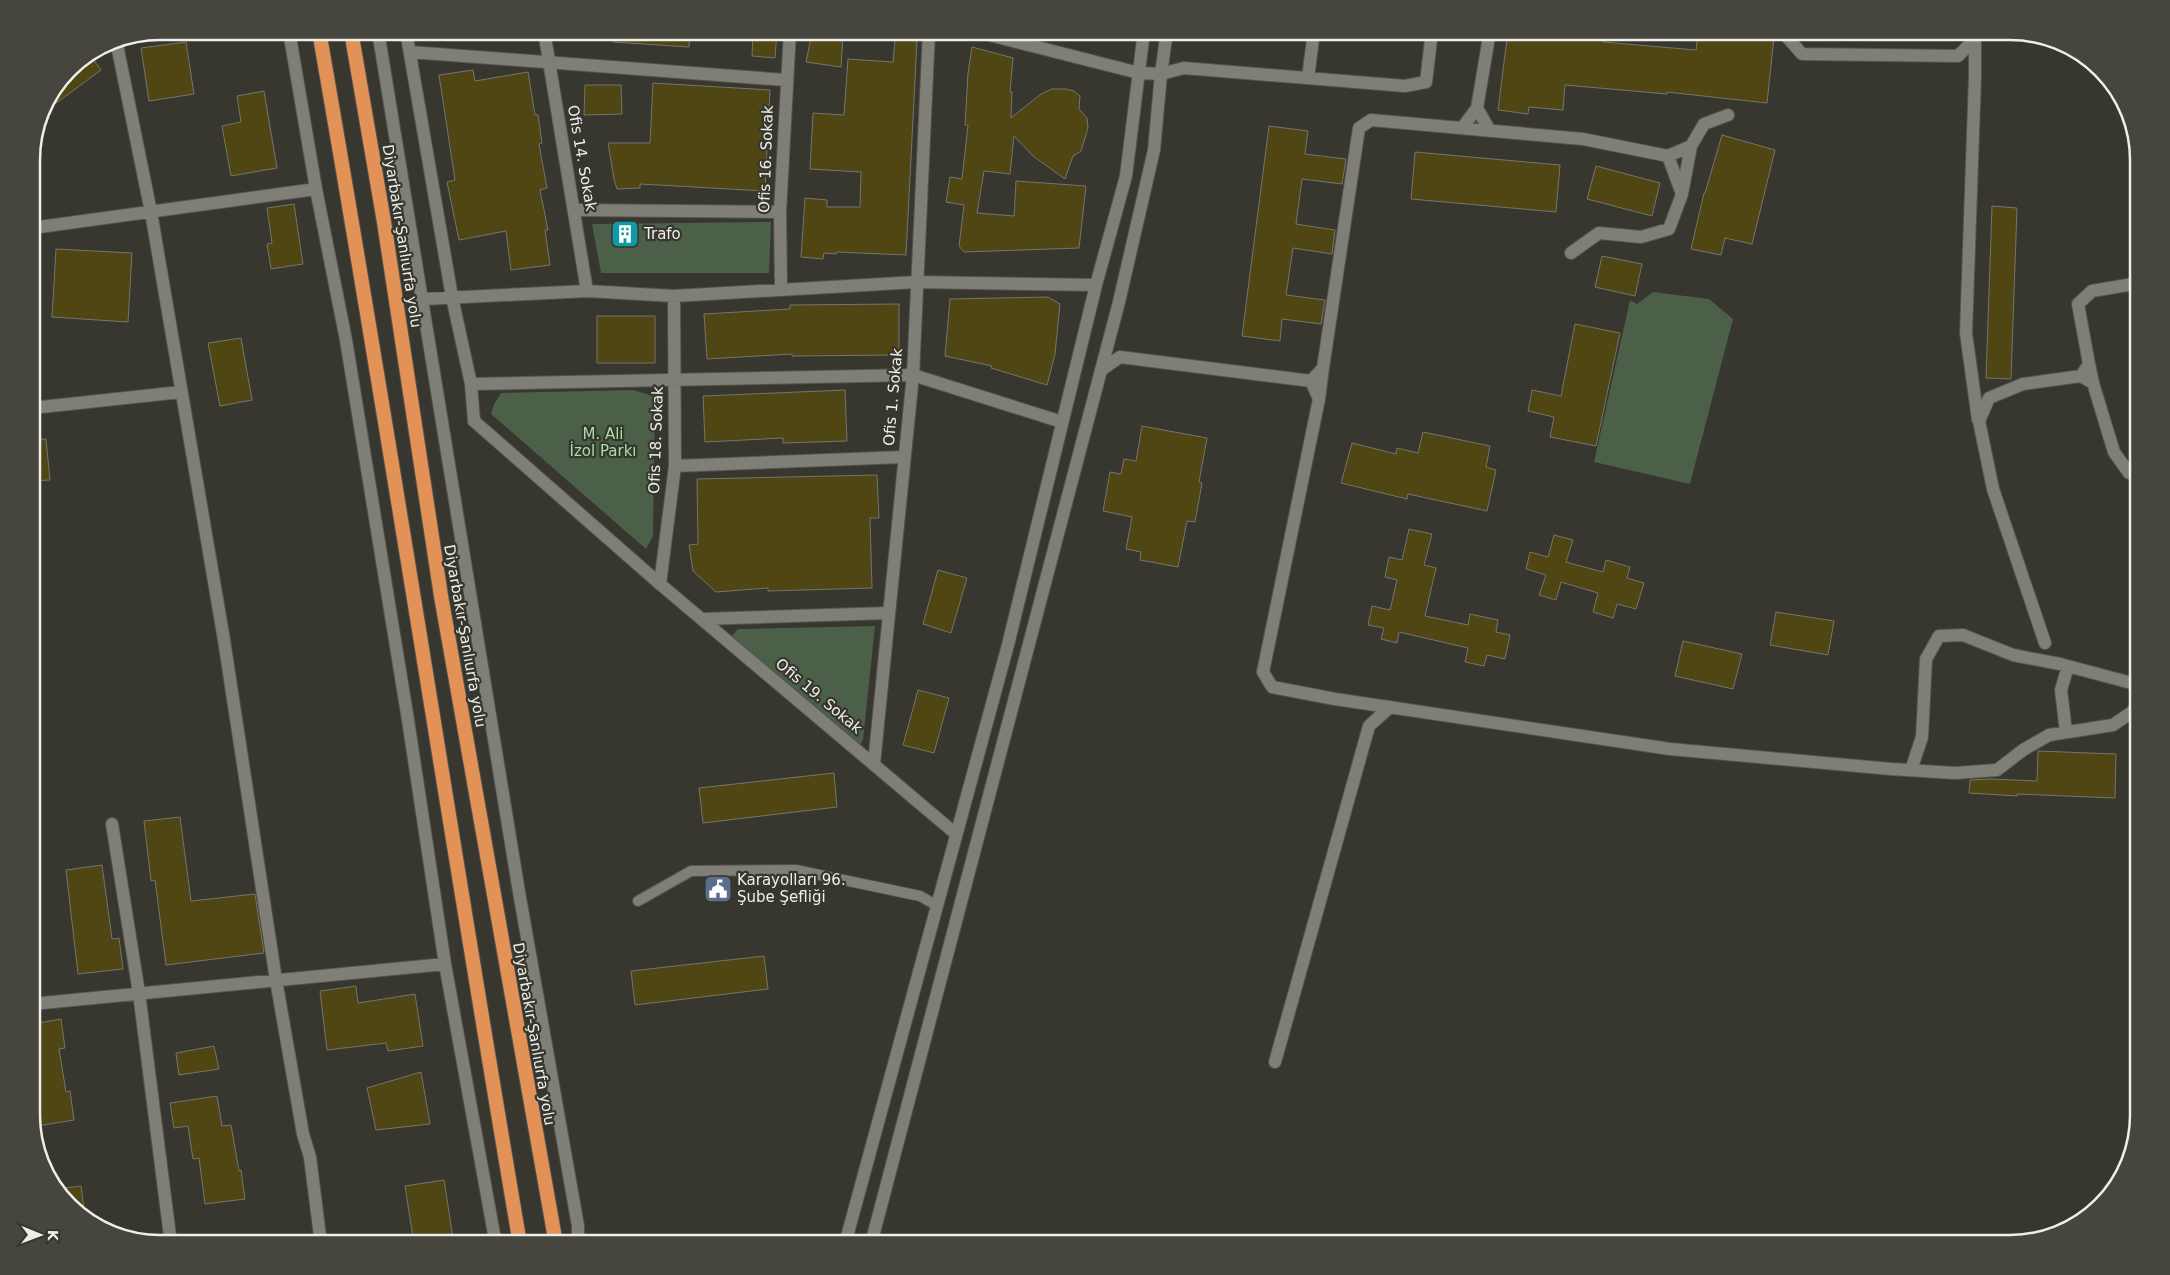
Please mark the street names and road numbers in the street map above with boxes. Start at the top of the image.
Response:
street label: Ofis 14. Sokak [564,104,600,213]
street label: Ofis 16. Sokak [755,105,777,213]
street label: Diyarbakır-Şanlıurfa yolu [379,143,425,329]
street label: Ofis 1. Sokak [880,347,906,447]
street label: Ofis 18. Sokak [645,386,667,494]
street label: Diyarbakır-Şanlıurfa yolu [440,543,490,729]
street label: Ofis 19. Sokak [772,655,866,738]
street label: Diyarbakır-Şanlıurfa yolu [509,941,559,1127]

